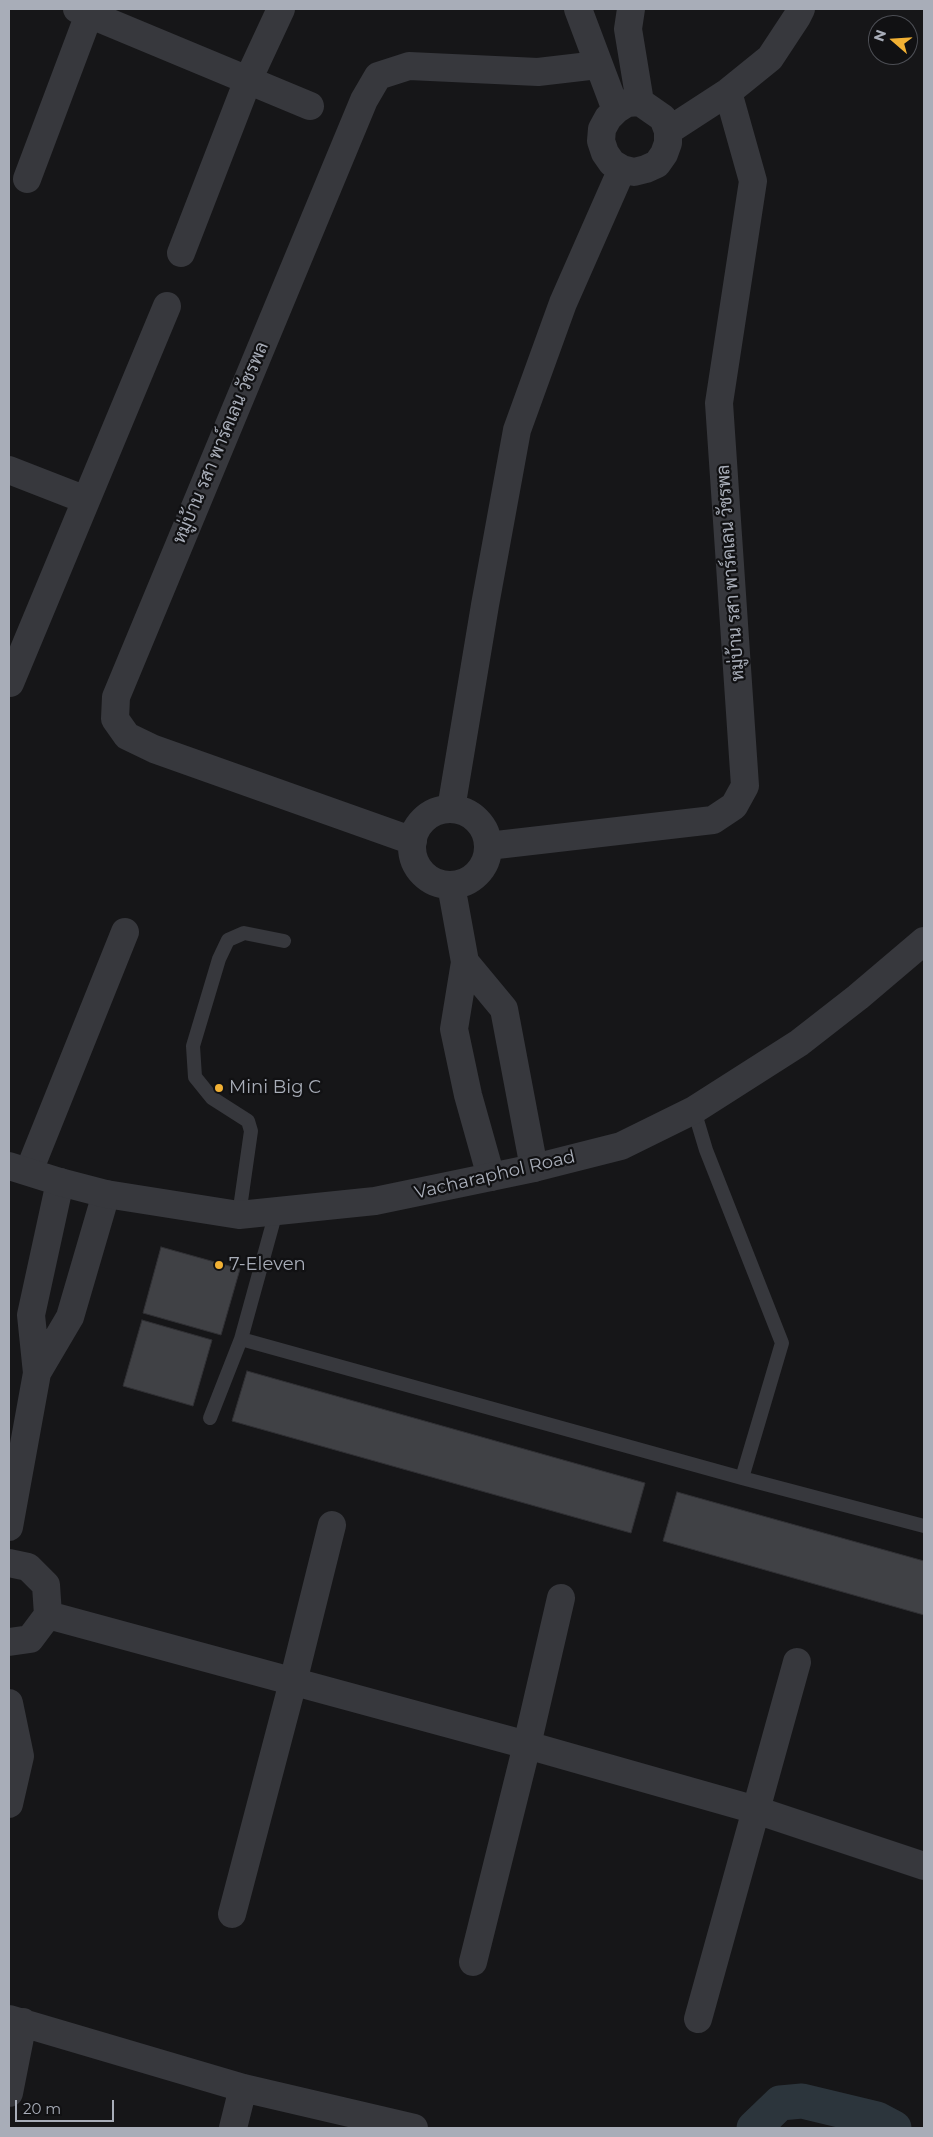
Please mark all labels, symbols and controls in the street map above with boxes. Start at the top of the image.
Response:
north arrow [868,15,918,65]
text: N [869,27,890,44]
street label: หมู่บ้าน รสา พาร์คเลน วัชรพล [169,339,273,547]
street label: หมู่บ้าน รสา พาร์คเลน วัชรพล [713,464,749,682]
place label: Mini Big C [229,1077,321,1099]
marker: Mini Big C [213,1082,225,1094]
street label: Vacharaphol Road [412,1146,578,1204]
place label: 7-Eleven [229,1254,306,1276]
marker: 7-Eleven [213,1259,225,1271]
scale bar [18,2090,116,2122]
text: 20 m [23,2099,61,2118]

